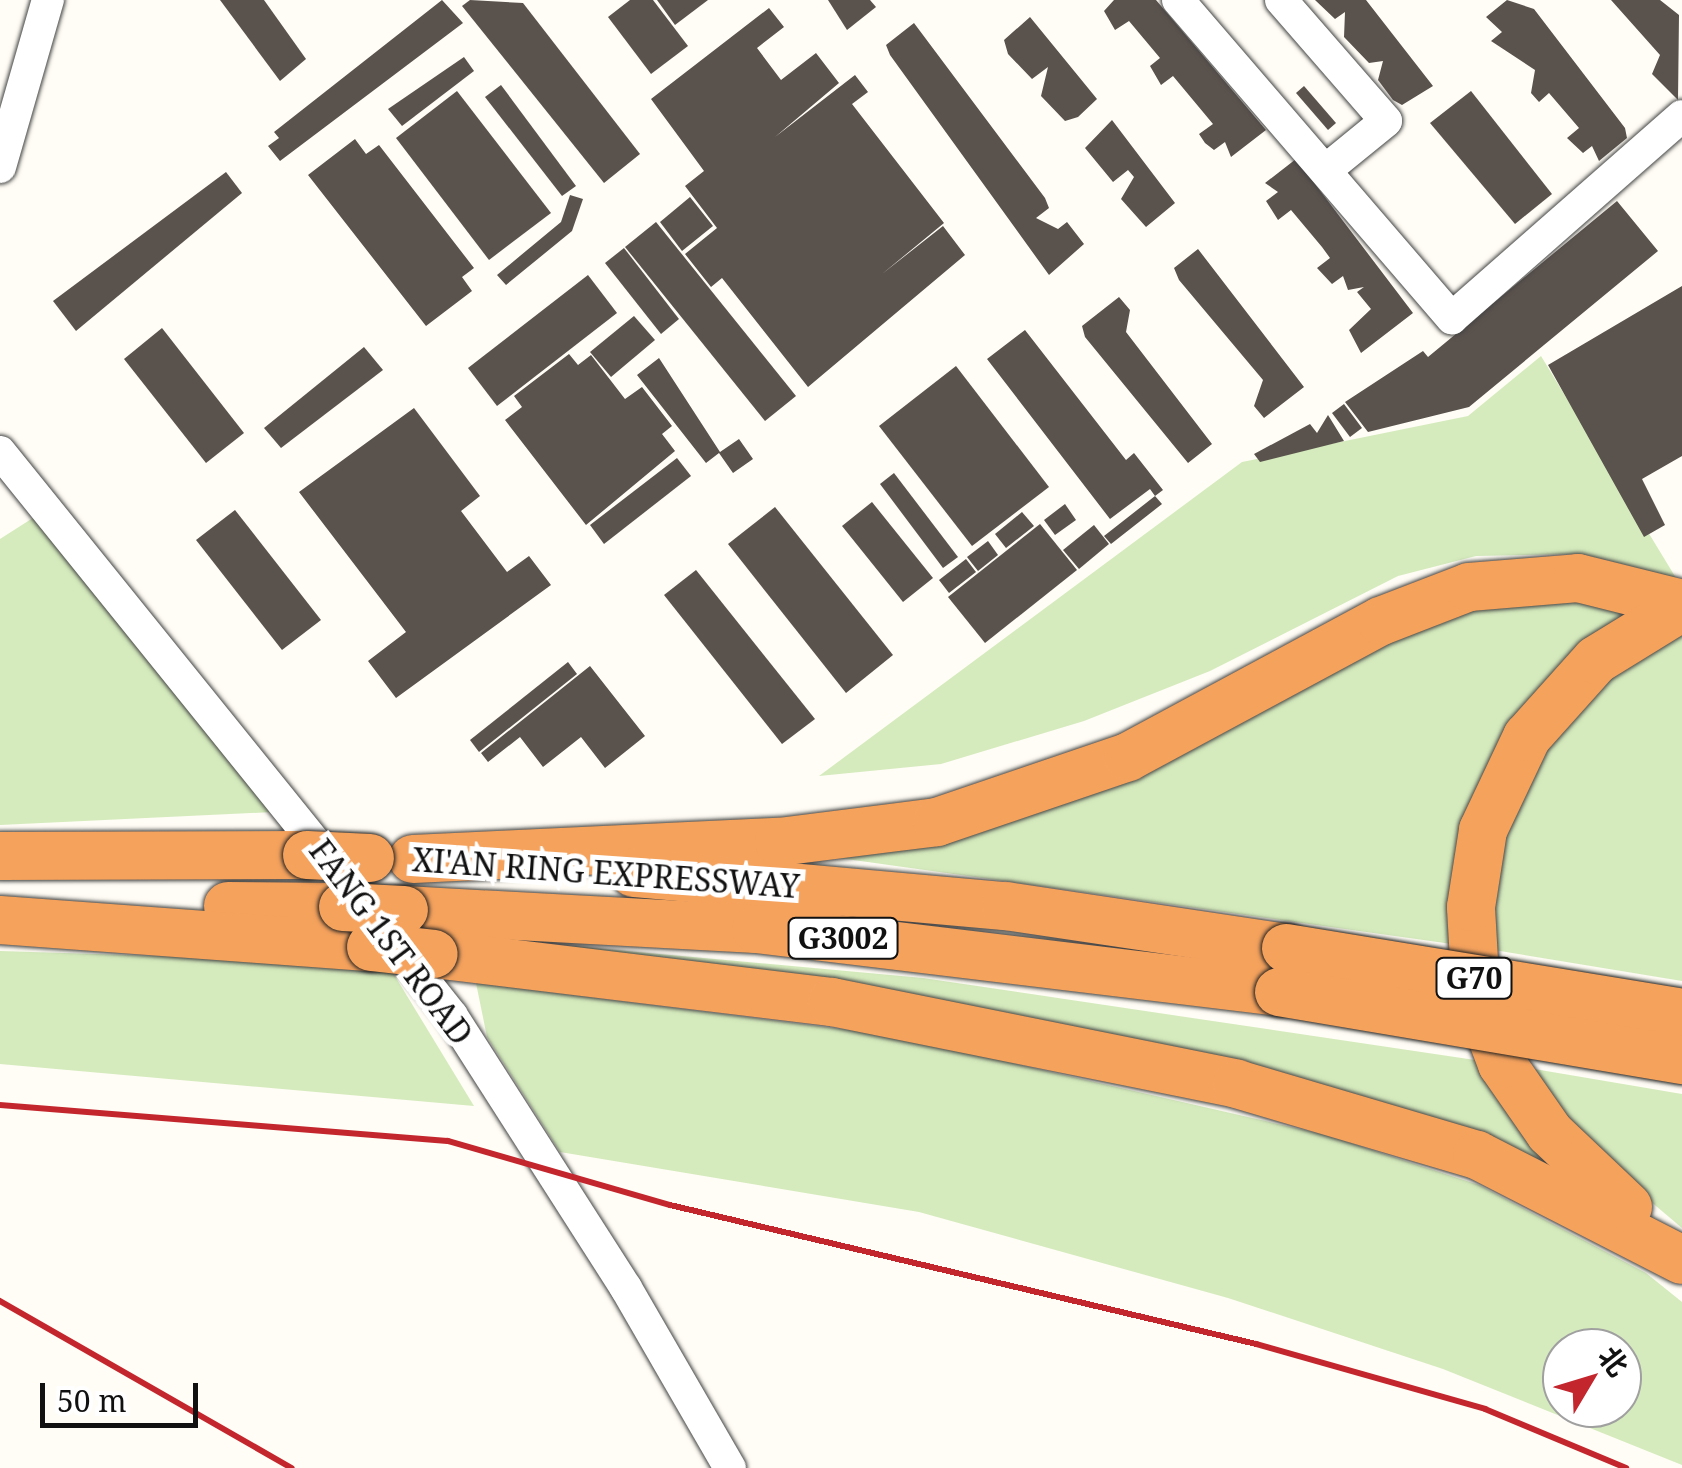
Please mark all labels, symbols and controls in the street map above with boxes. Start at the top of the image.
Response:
street label: FANG 1ST ROAD [301,832,481,1052]
street label: XI'AN RING EXPRESSWAY [411,840,801,906]
road number: G3002 [786,913,900,963]
road number: G70 [1434,953,1514,1003]
north arrow [1542,1328,1642,1428]
text: 北 [1590,1338,1638,1383]
scale bar [45,1363,202,1425]
text: 50 m [57,1380,127,1421]

